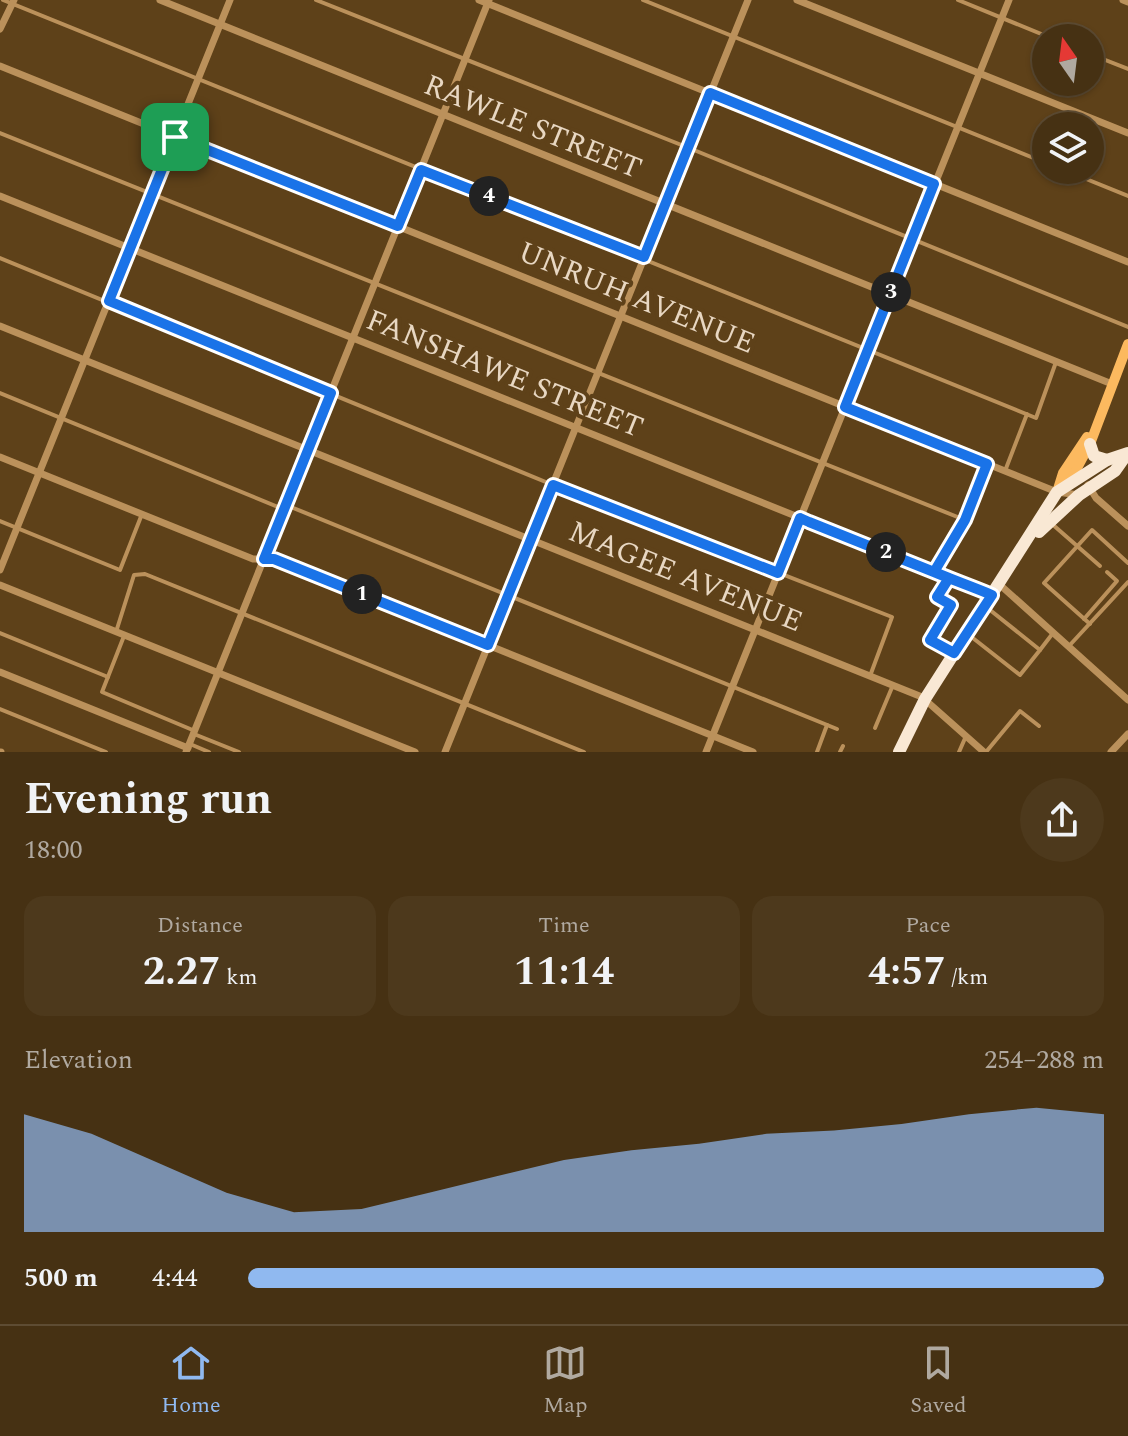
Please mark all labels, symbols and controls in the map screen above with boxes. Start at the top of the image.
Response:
north arrow [1032,24,1104,96]
map controls [1032,24,1104,184]
street label: RAWLE STREET [417,62,649,192]
pin [141,103,209,171]
button: layers [1032,112,1104,184]
icon: arrive [153,115,197,159]
pin: 4 [469,176,509,216]
text: 4 [483,179,495,212]
street label: UNRUH AVENUE [511,229,762,367]
pin: 3 [871,272,911,312]
text: 3 [885,275,897,308]
street label: FANSHAWE STREET [359,297,650,451]
street label: MAGEE AVENUE [562,509,810,645]
pin: 2 [866,532,906,572]
text: 2 [880,535,892,568]
pin: 1 [342,574,382,614]
text: 1 [356,577,368,610]
text: Evening run [24,766,272,833]
button: share [1020,778,1104,862]
text: 18:00 [24,830,83,870]
text: Distance [157,909,243,942]
text: Time [538,909,590,942]
text: Pace [905,909,951,942]
text: 2.27 [143,942,221,1003]
text: 11:14 [514,942,614,1003]
text: 4:57 [868,942,946,1003]
text: km [221,961,257,994]
text: /km [946,961,988,994]
text: Elevation [24,1040,133,1080]
text: 254–288 m [984,1040,1104,1080]
text: 500 m [24,1258,98,1298]
text: 4:44 [152,1258,198,1298]
tab: Home [161,1341,221,1422]
tab: Map [543,1341,588,1422]
tab: Saved [910,1341,967,1422]

